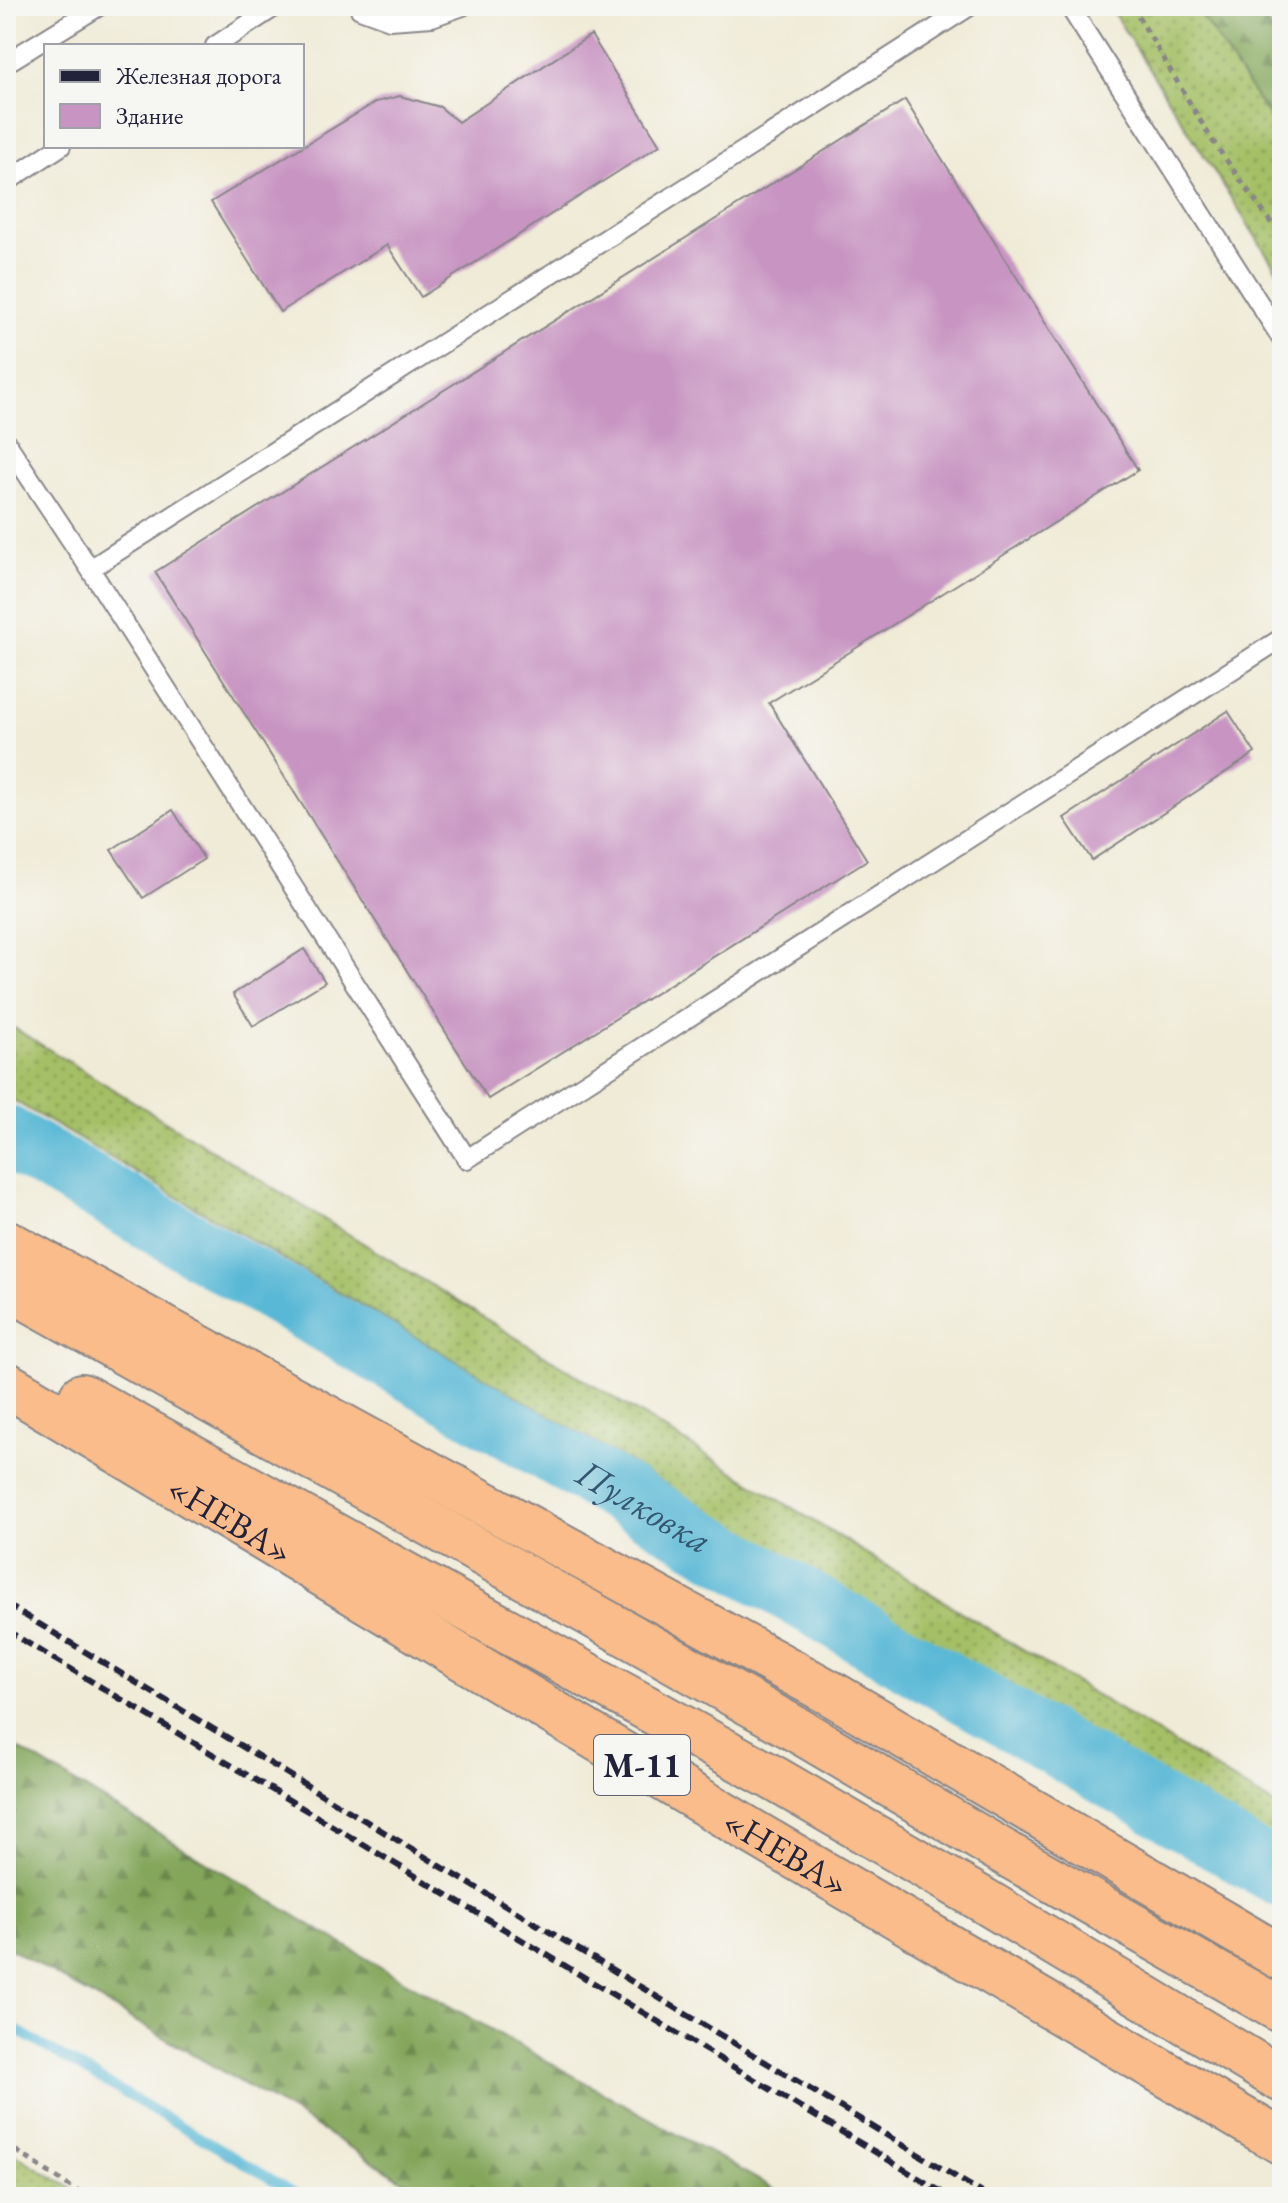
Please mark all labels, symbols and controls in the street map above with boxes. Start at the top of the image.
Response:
legend [44,44,304,148]
text: Железная дорога [115,60,282,91]
text: Здание [116,100,183,131]
water label: Пулковка [567,1447,721,1564]
street label: «НЕВА» [159,1463,302,1575]
road number: М-11 [594,1735,690,1795]
street label: «НЕВА» [715,1797,858,1907]

